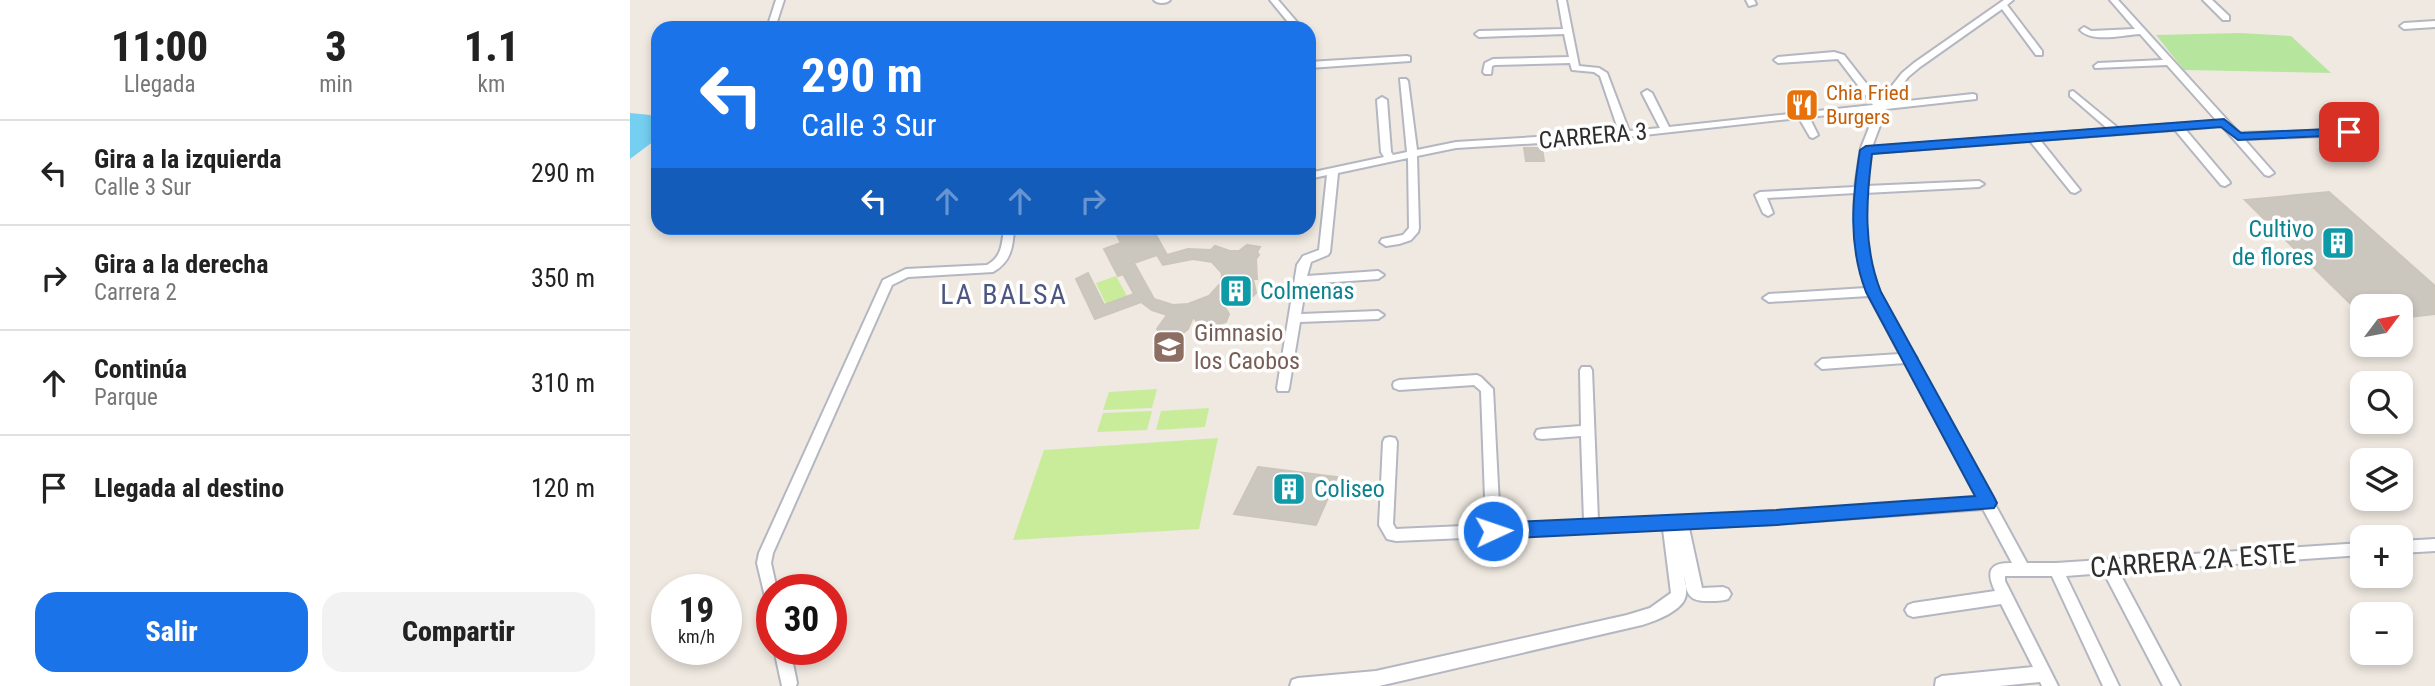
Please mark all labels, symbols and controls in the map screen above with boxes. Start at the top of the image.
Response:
text: 11:00 [111,22,208,71]
text: 3 [325,22,347,71]
text: 1.1 [464,22,519,71]
text: 290 m [801,47,923,104]
icon: left [686,49,777,140]
text: Llegada [124,71,195,98]
text: min [319,71,353,98]
text: km [478,71,505,98]
place label: Chia Fried Burgers [1826,81,1909,129]
restaurant icon: Chia Fried Burgers [1783,86,1821,124]
pin [2319,102,2379,162]
text: Calle 3 Sur [801,106,936,144]
icon: arrive [2330,113,2368,151]
street label: CARRERA 3 [1538,117,1648,155]
text: Gira a la izquierda [94,144,282,174]
icon: left [35,154,73,192]
text: 290 m [531,158,595,188]
text: Calle 3 Sur [94,174,191,201]
icon: left [855,182,893,220]
icon: ahead [928,182,966,220]
icon: ahead [1001,182,1039,220]
icon: right [1074,182,1112,220]
place label: Cultivo de flores [2232,215,2314,271]
building icon: Cultivo de flores [2319,224,2357,262]
text: Gira a la derecha [94,249,268,279]
icon: right [35,259,73,297]
text: 350 m [531,263,595,293]
building icon: Colmenas [1217,272,1255,310]
place label: Colmenas [1260,277,1355,305]
district label: LA BALSA [940,278,1068,311]
text: Carrera 2 [94,279,177,306]
north arrow [2350,294,2413,357]
map controls [2350,294,2413,665]
place label: Gimnasio los Caobos [1194,319,1300,375]
school or university icon: Gimnasio los Caobos [1150,328,1188,366]
text: Continúa [94,354,187,384]
icon: ahead [35,364,73,402]
text: 310 m [531,368,595,398]
button: search [2350,371,2413,434]
text: Parque [94,384,158,411]
button: layers [2350,448,2413,511]
icon: arrive [35,469,73,507]
building icon: Coliseo [1270,470,1308,508]
text: Llegada al destino [94,473,284,503]
text: 120 m [531,473,595,503]
place label: Coliseo [1314,475,1385,503]
position arrow [1456,494,1530,568]
button: + [2350,525,2413,588]
street label: CARRERA 2A ESTE [2089,537,2297,584]
speed limit sign: 30 [756,574,847,665]
text: 19 [679,590,714,631]
button: Salir [35,592,308,672]
button: Compartir [322,592,595,672]
button: − [2350,602,2413,665]
text: km/h [678,626,715,647]

